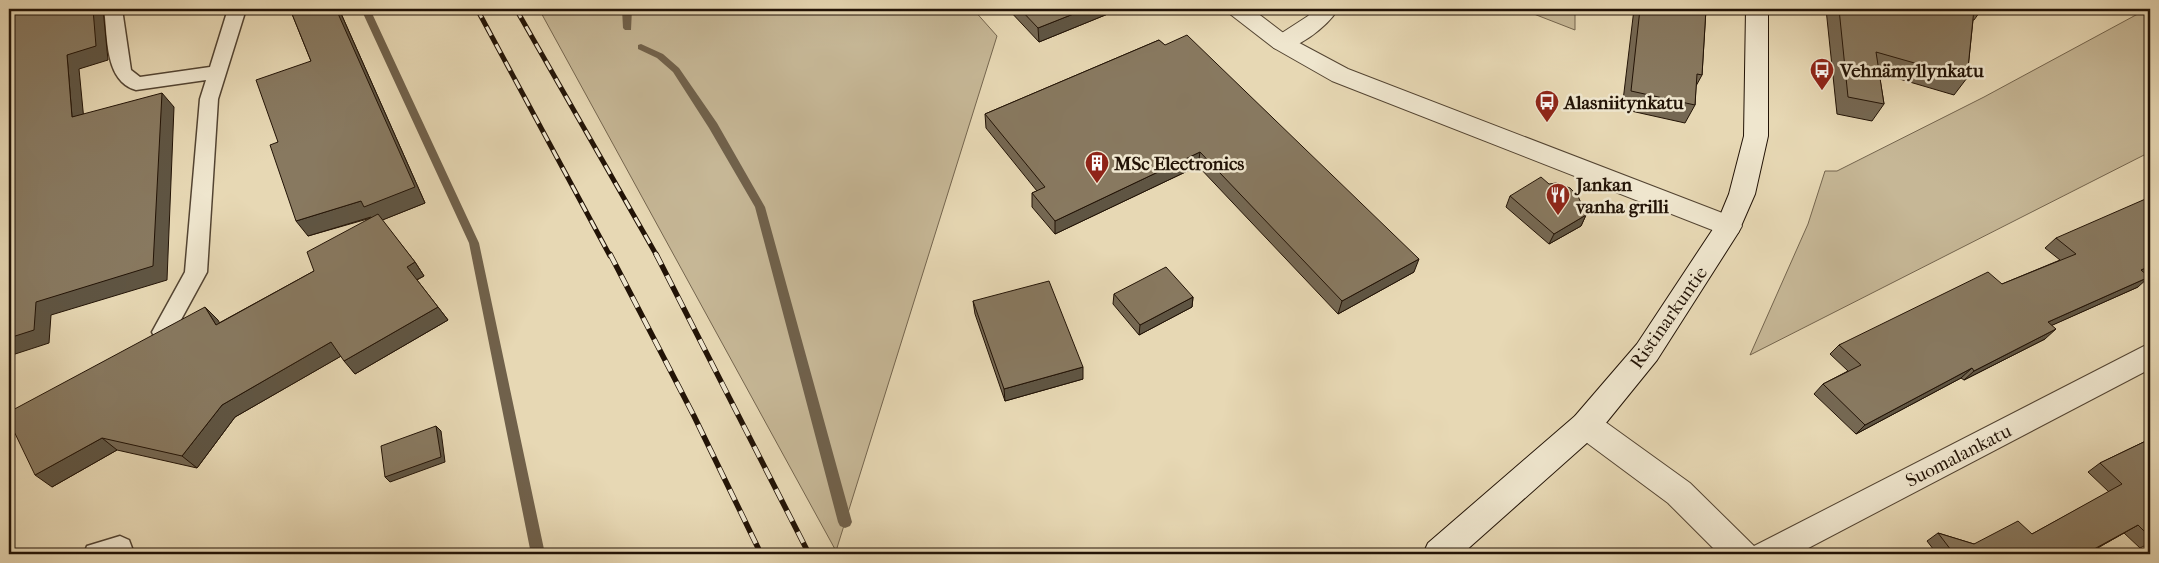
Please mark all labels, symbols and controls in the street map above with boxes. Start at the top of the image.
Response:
bus stop icon: Vehnämyllynkatu [1809,57,1835,91]
place label: Vehnämyllynkatu [1839,60,1984,82]
bus stop icon: Alasniitynkatu [1534,89,1560,123]
place label: Alasniitynkatu [1563,92,1684,114]
building icon: MSc Electronics [1084,150,1110,184]
place label: MSc Electronics [1113,153,1244,175]
place label: Jankan vanha grilli [1574,174,1669,218]
restaurant icon: Jankan vanha grilli [1545,182,1571,216]
street label: Ristinarkuntie [1626,262,1712,373]
street label: Suomalankatu [1902,420,2015,492]

